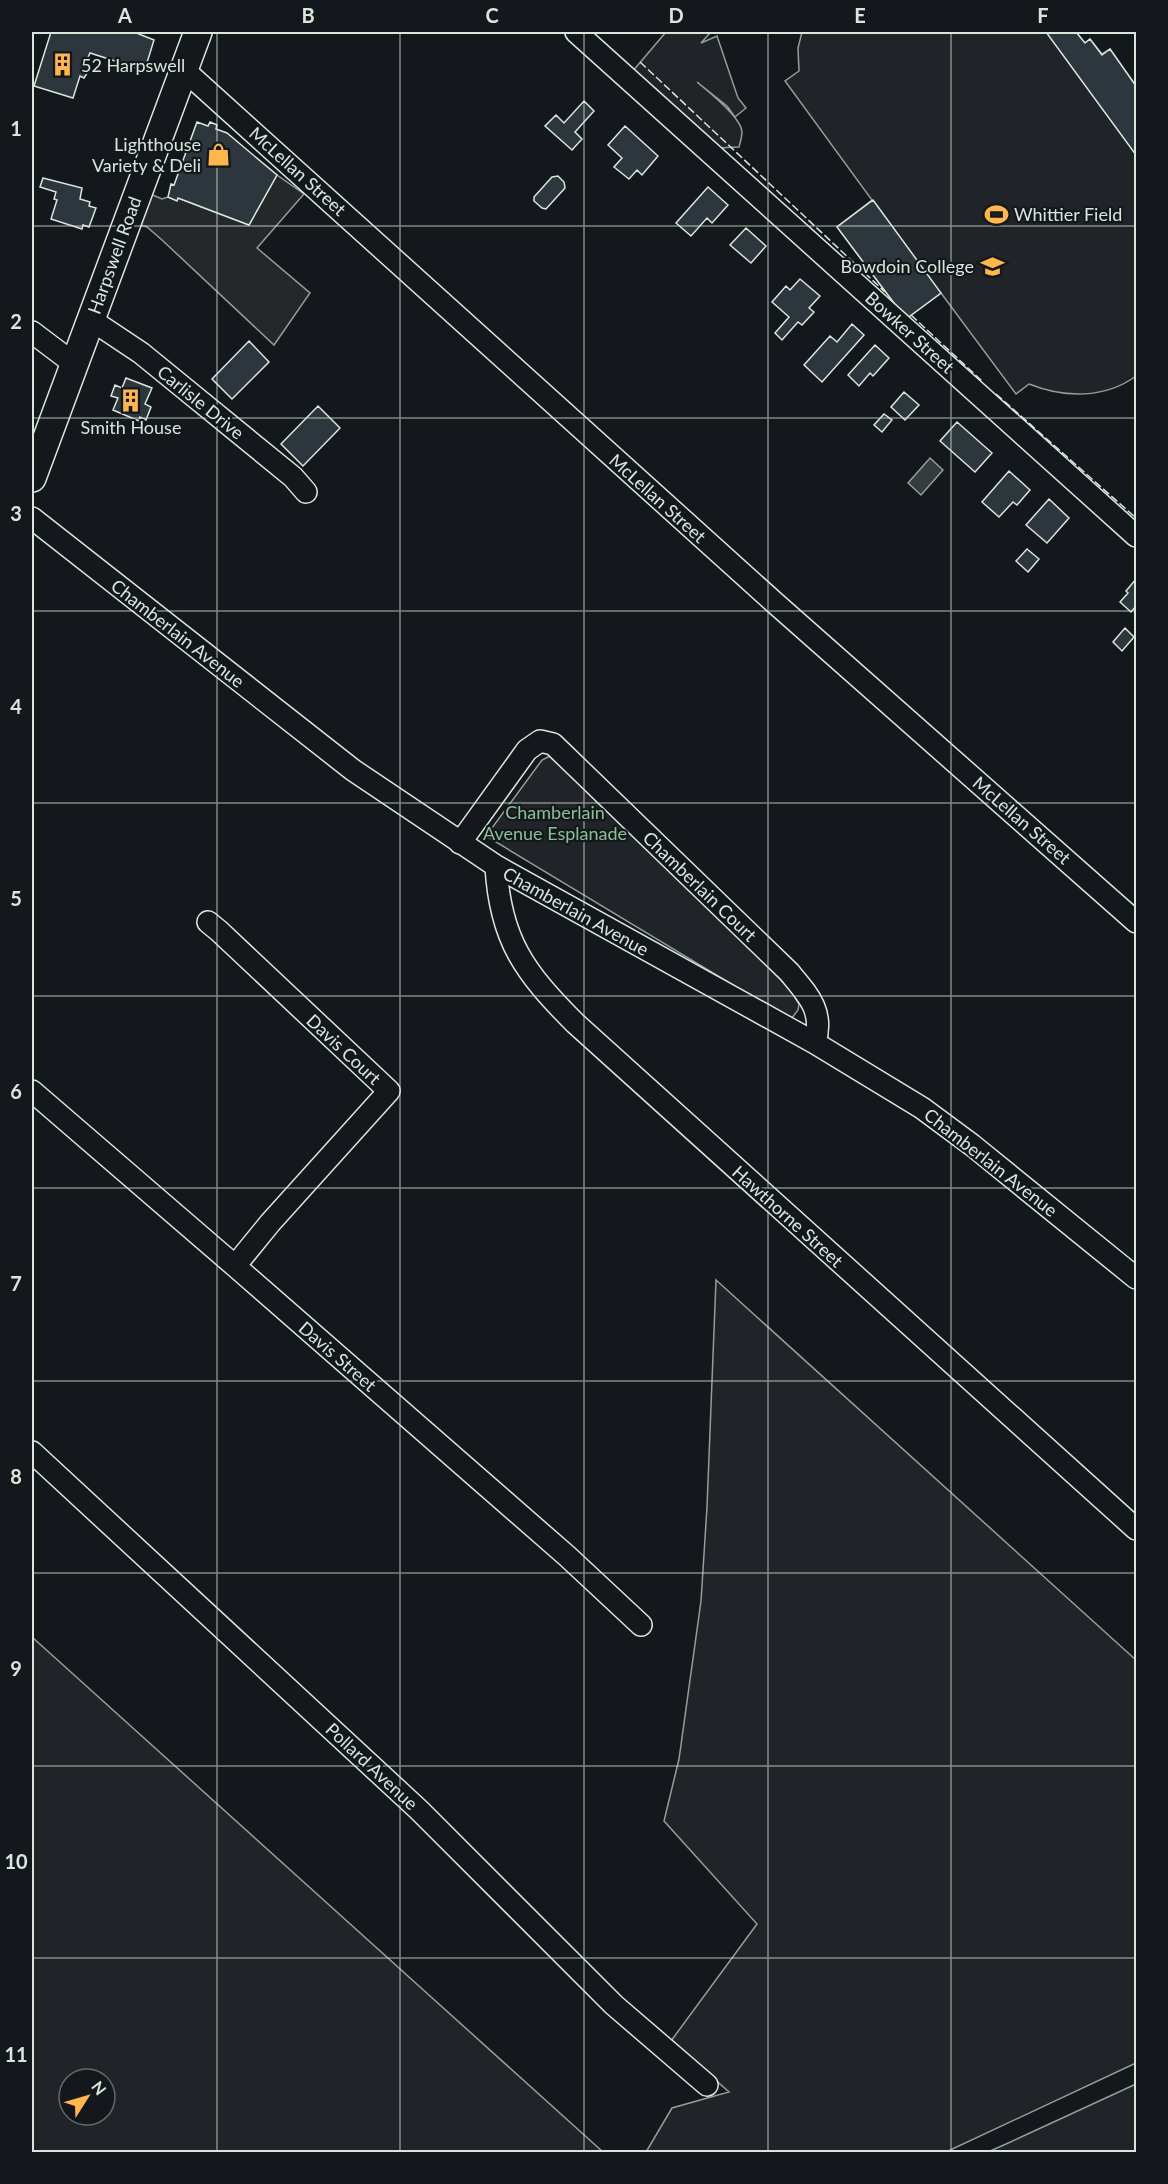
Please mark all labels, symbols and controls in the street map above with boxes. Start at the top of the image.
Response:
text: A [117,3,132,27]
text: B [301,3,315,27]
text: C [485,3,499,27]
text: D [668,3,684,27]
text: E [854,3,866,27]
text: F [1037,3,1049,27]
building icon: 52 Harpswell [50,52,76,78]
place label: 52 Harpswell [81,54,185,76]
text: 1 [10,116,22,140]
street label: McLellan Street [245,122,351,221]
place label: Lighthouse Variety & Deli [92,133,201,176]
shop icon: Lighthouse Variety & Deli [206,141,232,167]
street label: Harpswell Road [83,193,145,317]
sports icon: Whittier Field [983,201,1009,227]
place label: Whittier Field [1014,203,1122,225]
school or university icon: Bowdoin College [979,253,1005,279]
place label: Bowdoin College [840,255,974,277]
street label: Bowker Street [861,286,959,378]
text: 2 [10,309,22,333]
street label: Carlisle Drive [153,360,249,444]
building icon: Smith House [118,388,144,414]
place label: Smith House [81,416,181,438]
street label: McLellan Street [605,449,711,548]
text: 3 [10,501,22,525]
street label: Chamberlain Avenue [107,574,249,692]
text: 4 [10,694,22,718]
street label: McLellan Street [969,772,1076,869]
park label: Chamberlain Avenue Esplanade [483,801,627,844]
street label: Chamberlain Court [639,826,762,946]
street label: Chamberlain Avenue [499,862,653,960]
text: 5 [10,886,22,910]
street label: Davis Court [302,1009,386,1089]
text: 6 [10,1079,22,1103]
street label: Chamberlain Avenue [920,1103,1062,1221]
street label: Hawthorne Street [728,1161,848,1272]
text: 7 [10,1271,22,1295]
street label: Davis Street [295,1316,382,1396]
text: 8 [10,1464,22,1488]
text: 9 [10,1656,22,1680]
street label: Pollard Avenue [321,1718,423,1814]
text: 10 [4,1849,28,1873]
text: 11 [4,2042,28,2066]
north arrow [57,2067,117,2127]
text: N [88,2077,111,2098]

